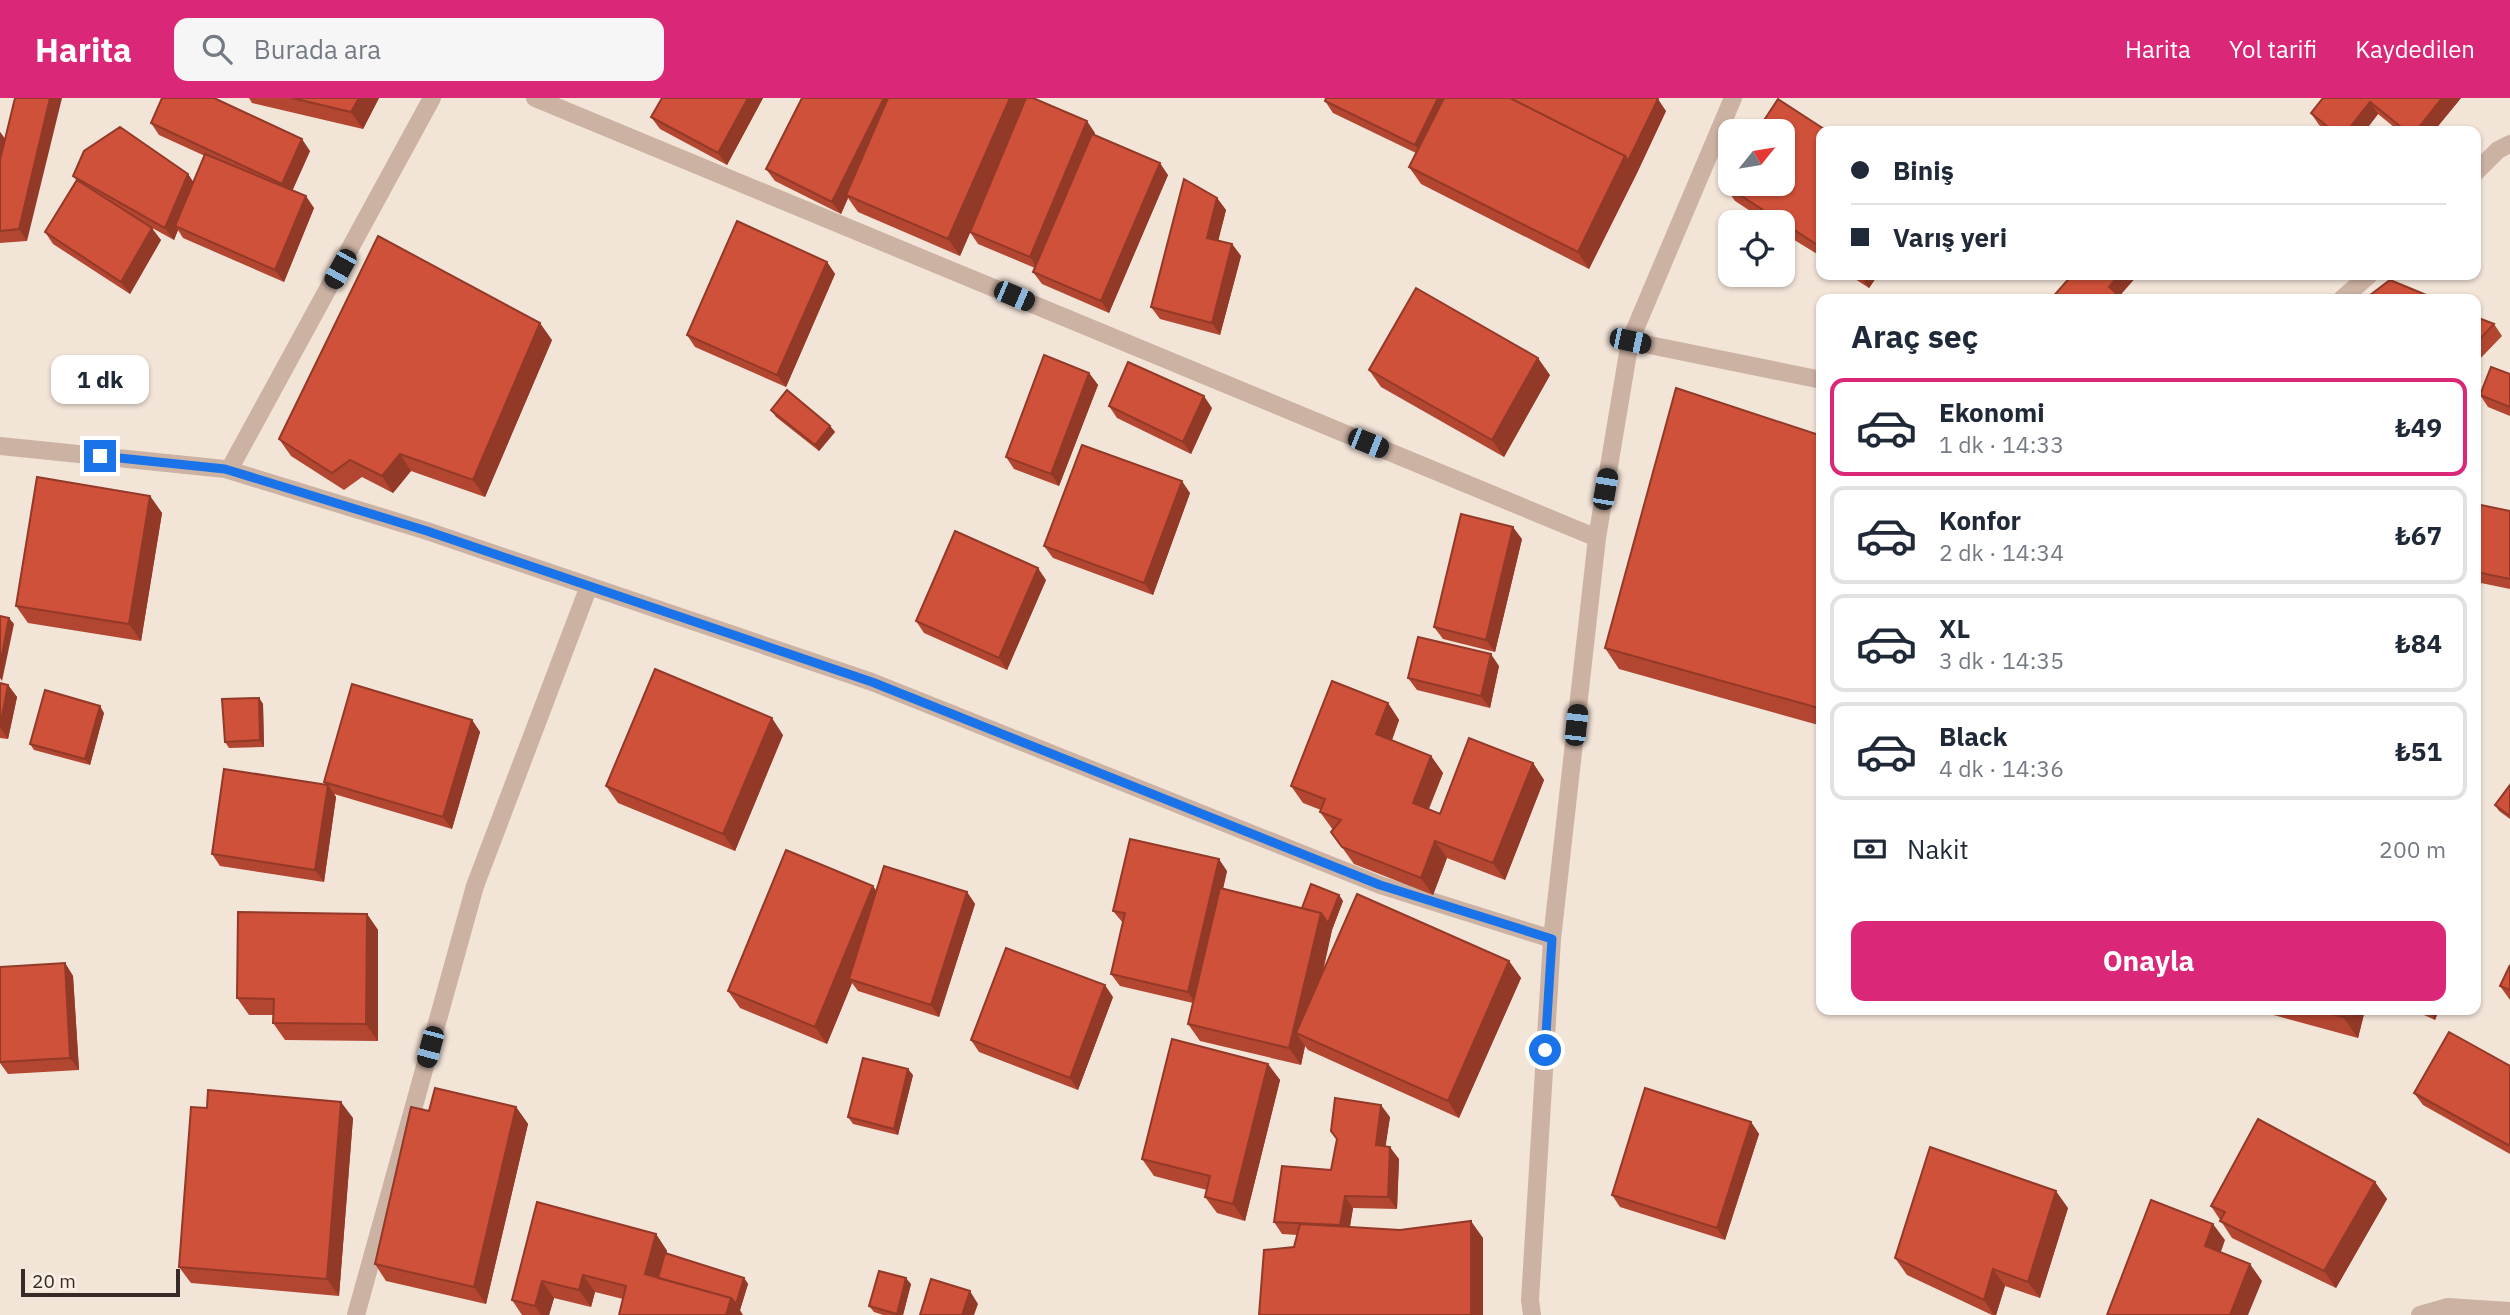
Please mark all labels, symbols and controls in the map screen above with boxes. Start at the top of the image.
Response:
search box [174,18,664,81]
text: Harita [35,28,132,71]
icon: search [198,30,236,68]
text: Burada ara [254,32,381,66]
text: Harita [2125,33,2191,65]
text: Yol tarifi [2229,33,2317,65]
text: Kaydedilen [2355,33,2475,65]
north arrow [1718,119,1796,196]
map controls [1718,119,1795,287]
text: Biniş [1893,153,1954,187]
button: locate [1718,210,1795,287]
text: Varış yeri [1893,220,2007,254]
car [321,246,360,292]
car [991,278,1038,314]
text: Araç seç [1851,315,1978,357]
car [1608,326,1653,356]
callout: 1 dk [51,354,149,404]
text: 1 dk [77,364,123,394]
text: Ekonomi [1939,395,2045,429]
icon: car [1855,396,1918,459]
text: ₺49 [2395,410,2442,444]
car [1345,425,1392,461]
text: 1 dk · 14:33 [1939,429,2064,459]
route end [84,440,116,472]
car [1592,466,1619,512]
text: Konfor [1939,503,2021,537]
icon: car [1855,504,1918,567]
text: ₺67 [2395,518,2442,552]
text: 2 dk · 14:34 [1939,537,2064,567]
text: XL [1939,611,1970,645]
icon: car [1855,612,1918,675]
text: ₺84 [2395,626,2442,660]
text: 3 dk · 14:35 [1939,645,2064,675]
car [1564,703,1589,747]
text: Black [1939,719,2007,753]
icon: car [1855,720,1918,783]
text: ₺51 [2395,734,2442,768]
text: 4 dk · 14:36 [1939,753,2064,783]
icon: cash [1851,830,1889,868]
text: Nakit [1907,832,1969,866]
text: 200 m [2379,834,2446,864]
button: Onayla [1851,921,2446,1001]
car [415,1024,446,1070]
route start [1529,1034,1561,1066]
scale bar [21,1266,180,1298]
text: 20 m [32,1269,76,1293]

